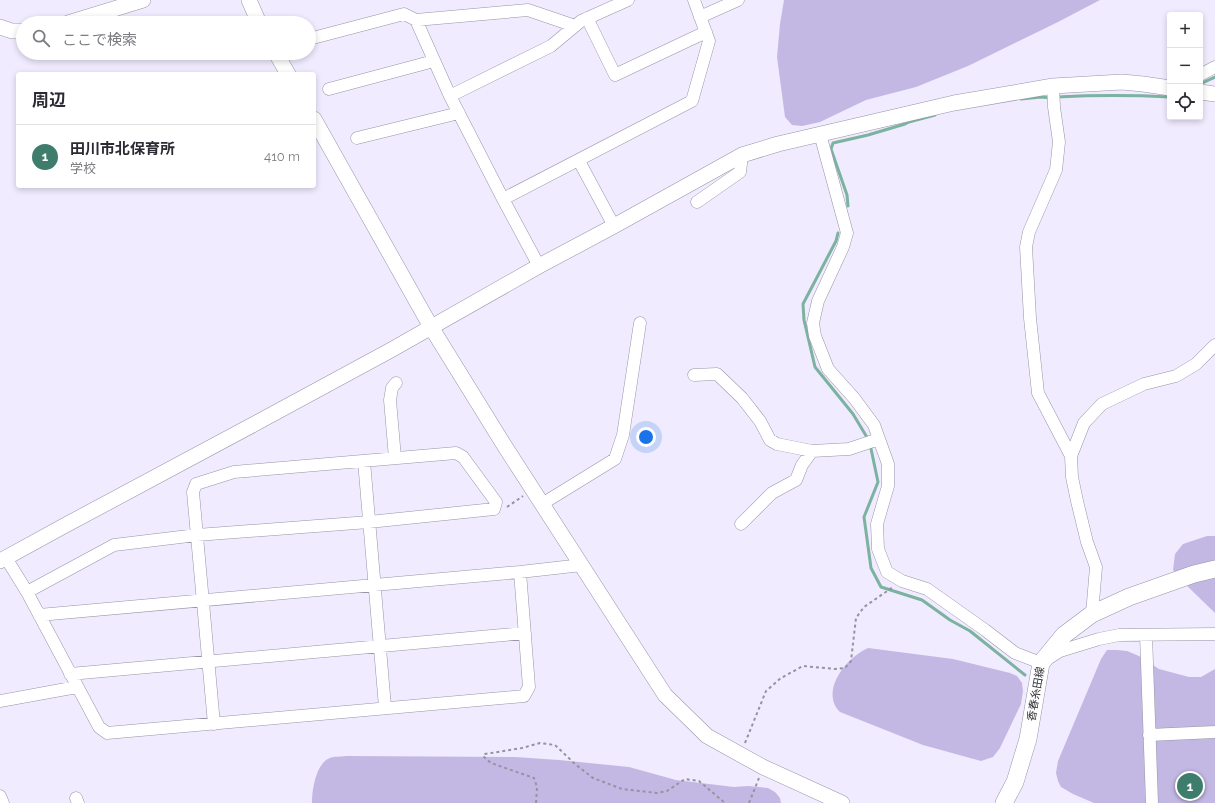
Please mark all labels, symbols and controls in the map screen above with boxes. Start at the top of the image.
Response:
map controls [1167,12,1203,120]
button: + [1167,12,1203,48]
search box [16,16,316,60]
icon: search [30,27,52,49]
text: ここで検索 [62,31,137,49]
button: − [1167,48,1203,84]
button: locate [1167,84,1203,120]
text: 周辺 [32,90,66,110]
text: 田川市北保育所 [70,140,175,158]
text: 1 [42,149,48,164]
text: 410 m [264,149,300,164]
text: 学校 [70,161,96,176]
your location [636,427,656,447]
street label: 香春糸田線 [1025,666,1047,722]
pin: 1 [1177,771,1203,801]

